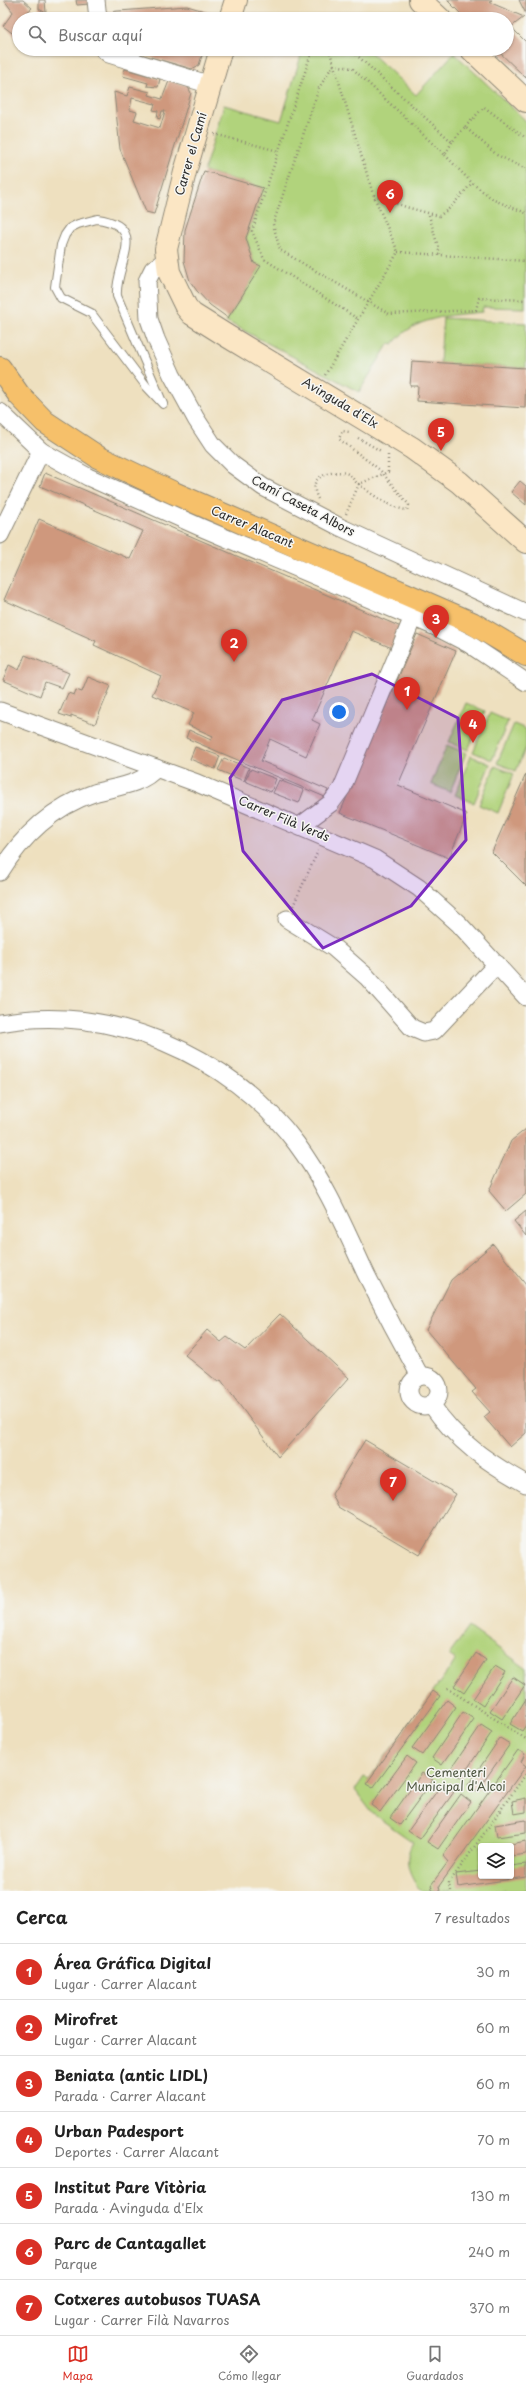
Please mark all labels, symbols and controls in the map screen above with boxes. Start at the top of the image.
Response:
search box [12,12,514,56]
icon: search [26,23,48,45]
text: Buscar aquí [58,23,142,46]
street label: Carrer el Camí [170,110,211,197]
pin: 6 [377,180,403,213]
street label: Avinguda d'Elx [299,372,382,432]
pin: 5 [428,418,454,451]
street label: Camí Caseta Albors [248,470,359,540]
street label: Carrer Alacant [208,501,296,552]
pin: 3 [423,605,449,638]
pin: 2 [221,629,247,662]
pin: 1 [394,677,420,710]
your location [329,702,349,722]
pin: 4 [460,710,486,743]
street label: Carrer Filà Verds [236,791,333,846]
pin: 7 [380,1468,406,1501]
park label: Cementeri Municipal d'Alcoi [406,1763,506,1795]
map controls [478,1843,514,1879]
button: layers [478,1843,514,1879]
text: Cerca [16,1904,67,1930]
text: 7 resultados [434,1908,510,1927]
text: Área Gráfica Digital [54,1951,211,1974]
text: 1 [26,1962,32,1981]
text: 30 m [476,1962,510,1981]
text: Lugar · Carrer Alacant [54,1974,197,1993]
text: Mirofret [54,2007,118,2030]
text: 2 [24,2018,34,2037]
text: 60 m [476,2018,510,2037]
text: Lugar · Carrer Alacant [54,2030,197,2049]
text: Beniata (antic LIDL) [54,2063,208,2086]
text: 3 [25,2074,33,2093]
text: 60 m [476,2074,510,2093]
text: Parada · Carrer Alacant [54,2086,206,2105]
text: Urban Padesport [54,2119,184,2142]
text: 4 [25,2130,33,2149]
text: 70 m [477,2130,510,2149]
text: Deportes · Carrer Alacant [54,2142,219,2161]
text: Institut Pare Vitòria [54,2175,206,2198]
text: 5 [25,2186,33,2205]
text: 130 m [471,2186,510,2205]
text: Parada · Avinguda d'Elx [54,2198,203,2217]
text: Parc de Cantagallet [54,2231,206,2254]
text: 6 [24,2242,34,2261]
text: 240 m [468,2242,510,2261]
text: Parque [54,2254,97,2273]
text: Cotxeres autobusos TUASA [54,2287,261,2310]
text: 7 [25,2298,33,2317]
text: 370 m [469,2298,510,2317]
text: Lugar · Carrer Filà Navarros [54,2310,229,2329]
tab: Mapa [63,2343,93,2384]
tab: Cómo llegar [218,2343,281,2384]
tab: Guardados [406,2343,463,2384]

